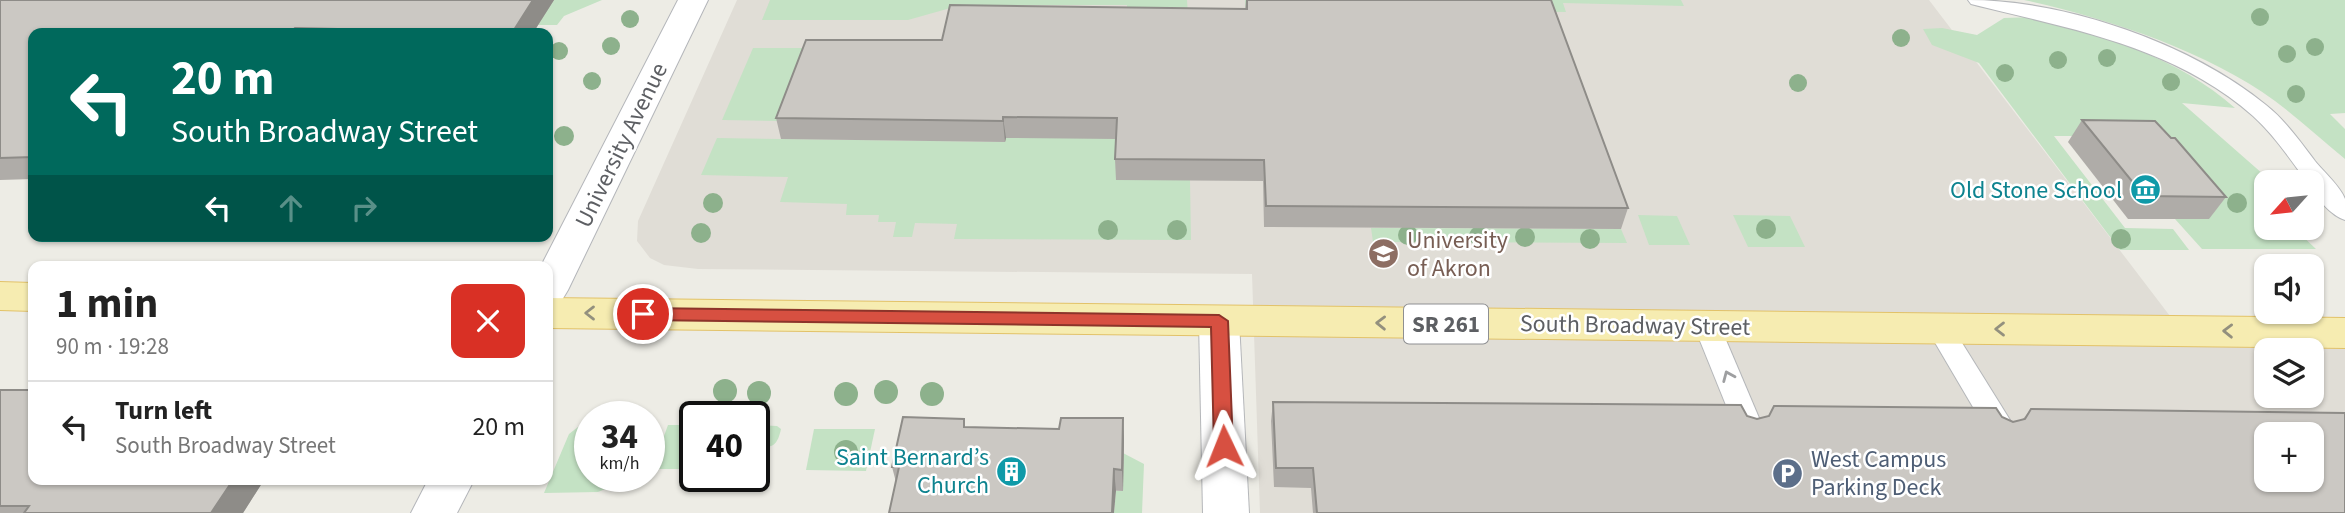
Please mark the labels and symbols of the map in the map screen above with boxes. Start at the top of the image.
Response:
street label: University Avenue [566,57,677,234]
north arrow [2254,170,2324,240]
place label: Old Stone School [1950,173,2122,208]
museum icon: Old Stone School [2128,173,2162,207]
place label: University of Akron [1407,223,1508,286]
school or university icon: University of Akron [1367,237,1401,271]
pin [613,284,673,344]
road number: SR 261 [1404,304,1488,344]
one-way arrow [584,305,595,321]
street label: South Broadway Street [1520,306,1750,345]
one-way arrow [1375,315,1386,331]
one-way arrow [1995,321,2005,337]
one-way arrow [2222,324,2233,339]
one-way arrow [1722,370,1736,383]
speed limit sign: 40 [679,401,770,492]
position arrow [1187,409,1261,483]
place label: Saint Bernard’s Church [836,440,989,503]
place label: West Campus Parking Deck [1811,442,1946,505]
building icon: Saint Bernard’s Church [995,454,1029,488]
parking icon: West Campus Parking Deck [1771,456,1805,490]

